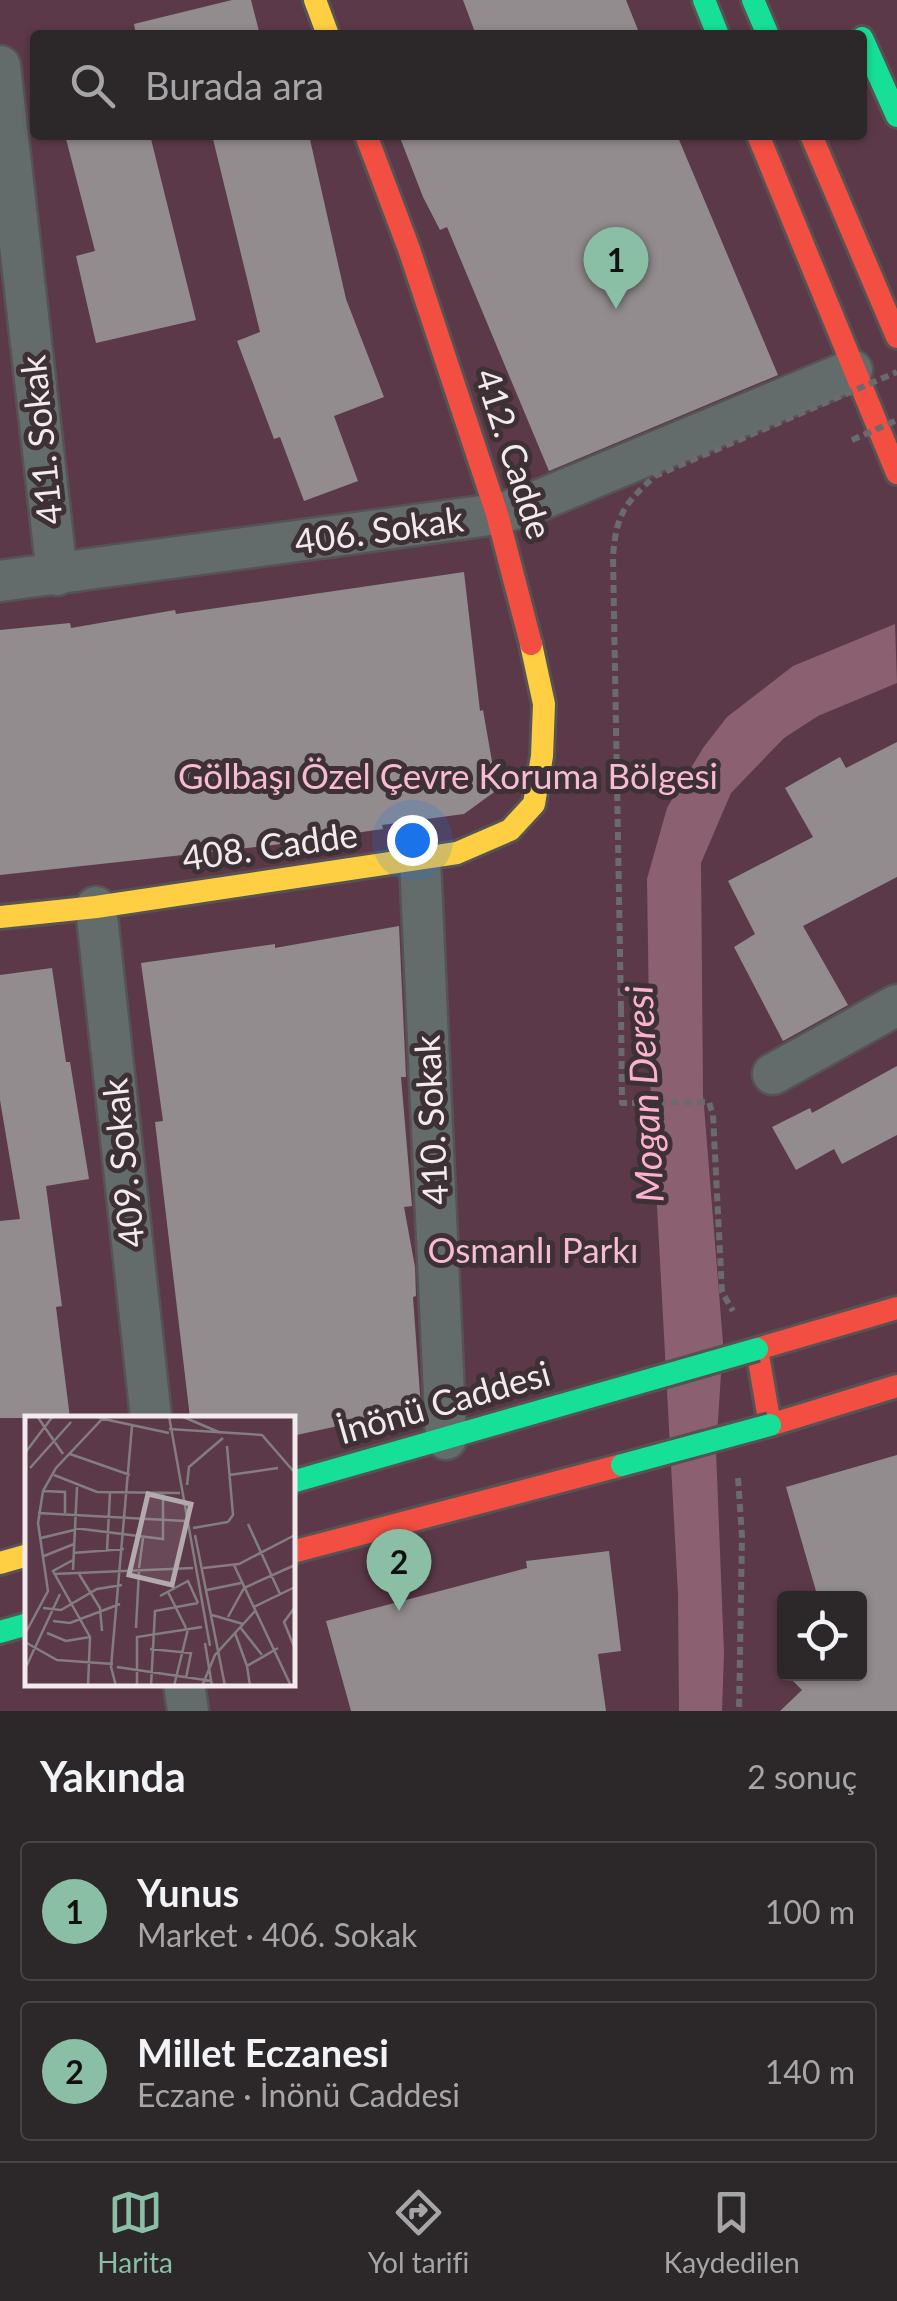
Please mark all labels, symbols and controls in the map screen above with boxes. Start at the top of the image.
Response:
search box [30,30,867,140]
icon: search [65,58,120,113]
text: Burada ara [145,62,324,108]
pin: 1 [584,226,648,309]
street label: 411. Sokak [10,353,70,527]
street label: 412. Cadde [468,363,562,544]
street label: 406. Sokak [292,496,466,562]
park label: Gölbaşı Özel Çevre Koruma Bölgesi [178,754,718,796]
street label: 408. Cadde [179,812,360,878]
your location [387,815,438,866]
water label: Mogan Deresi [614,984,672,1204]
street label: 410. Sokak [405,1034,455,1206]
street label: 409. Sokak [92,1076,152,1250]
park label: Osmanlı Parkı [427,1228,639,1270]
street label: İnönü Caddesi [332,1351,554,1451]
inset map [25,1416,295,1686]
pin: 2 [366,1528,432,1611]
map controls [777,1591,867,1681]
button: locate [777,1591,867,1681]
text: Yakında [40,1751,186,1801]
text: 2 sonuç [747,1757,857,1796]
text: Yunus [137,1869,239,1915]
text: 1 [65,1892,84,1931]
text: 100 m [765,1892,855,1931]
text: Market · 406. Sokak [137,1915,417,1954]
text: Millet Eczanesi [137,2029,389,2075]
text: 2 [65,2052,84,2091]
text: 140 m [765,2052,855,2091]
text: Eczane · İnönü Caddesi [137,2075,460,2114]
tab: Harita [97,2185,173,2279]
tab: Yol tarifi [368,2185,469,2279]
tab: Kaydedilen [664,2185,800,2279]

